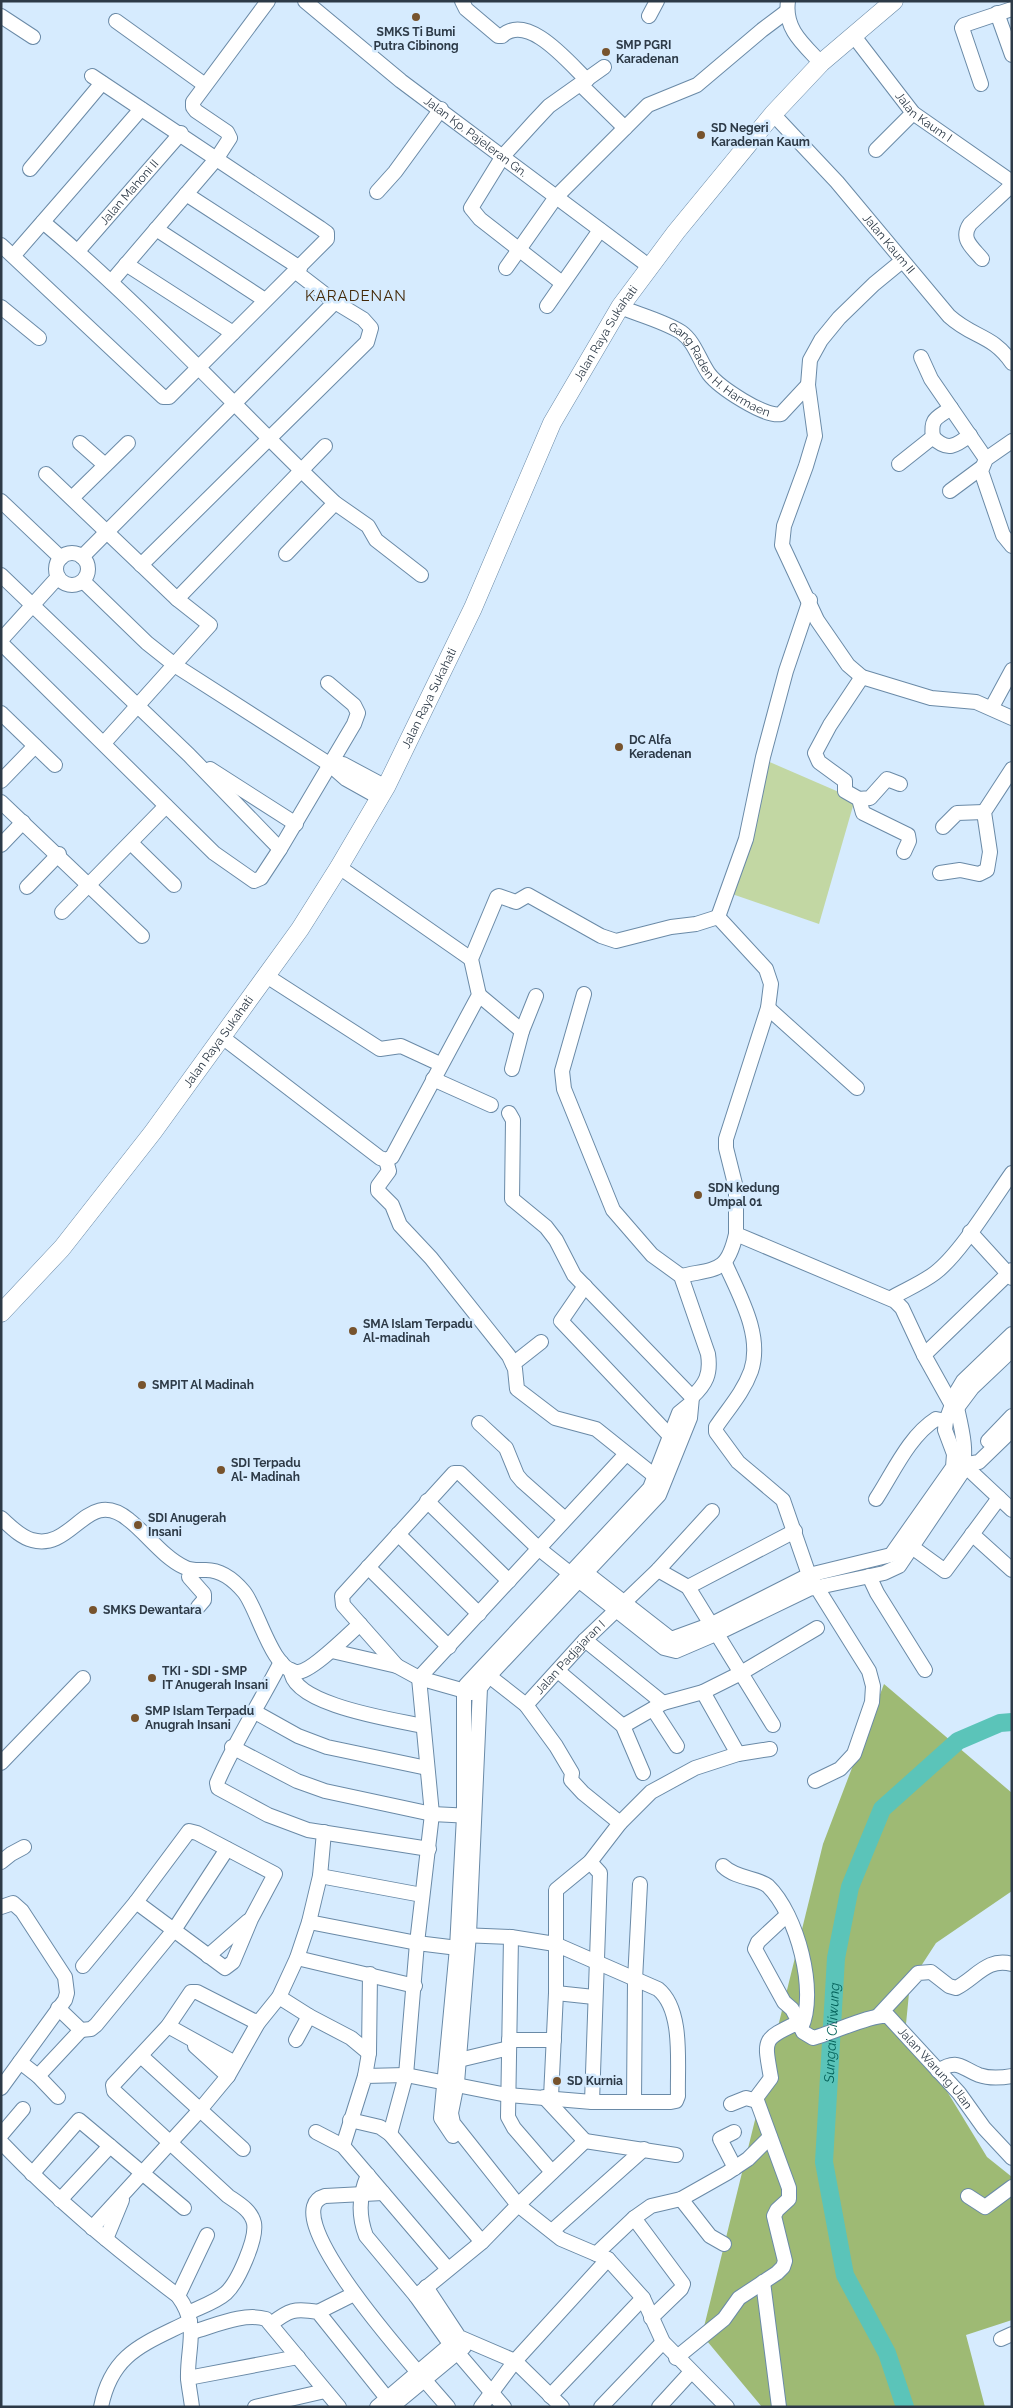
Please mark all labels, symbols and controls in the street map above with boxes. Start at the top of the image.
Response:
marker: SMKS Ti Bumi Putra Cibinong [410,11,422,23]
place label: SMKS Ti Bumi Putra Cibinong [373,25,459,53]
place label: SMP PGRI Karadenan [616,38,679,66]
marker: SMP PGRI Karadenan [600,46,612,58]
street label: Jalan Kaum I [892,89,955,145]
street label: Jalan Kp. Pajeleran Gn. [421,94,530,180]
place label: SD Negeri Karadenan Kaum [711,121,810,149]
marker: SD Negeri Karadenan Kaum [695,129,707,141]
street label: Jalan Mahoni II [97,157,161,228]
street label: Jalan Kaum II [860,211,918,277]
street label: Jalan Raya Sukahati [571,283,641,384]
district label: KARADENAN [305,287,407,305]
street label: Gang Raden H. Harmaen [666,319,772,420]
street label: Jalan Raya Sukahati [399,646,459,751]
place label: DC Alfa Keradenan [629,733,692,761]
marker: DC Alfa Keradenan [613,741,625,753]
street label: Jalan Raya Sukahati [181,993,256,1090]
place label: SDN kedung Umpal 01 [708,1181,780,1209]
marker: SDN kedung Umpal 01 [692,1189,704,1201]
place label: SMA Islam Terpadu Al-madinah [363,1317,473,1345]
marker: SMA Islam Terpadu Al-madinah [347,1325,359,1337]
place label: SMPIT Al Madinah [152,1378,254,1392]
marker: SMPIT Al Madinah [136,1379,148,1391]
place label: SDI Terpadu Al- Madinah [231,1456,301,1484]
marker: SDI Terpadu Al- Madinah [215,1464,227,1476]
place label: SDI Anugerah Insani [148,1511,226,1539]
marker: SDI Anugerah Insani [132,1519,144,1531]
place label: SMKS Dewantara [103,1603,202,1617]
marker: SMKS Dewantara [87,1604,99,1616]
street label: Jalan Padjajaran I [532,1618,608,1697]
place label: TKI - SDI - SMP IT Anugerah Insani [162,1664,268,1692]
marker: TKI - SDI - SMP IT Anugerah Insani [146,1672,158,1684]
place label: SMP Islam Terpadu Anugrah Insani [145,1704,254,1732]
marker: SMP Islam Terpadu Anugrah Insani [129,1712,141,1724]
water label: Sungai Ciliwung [821,1982,843,2084]
street label: Jalan Warung Ulan [895,2024,975,2112]
place label: SD Kurnia [567,2074,623,2088]
marker: SD Kurnia [551,2075,563,2087]

